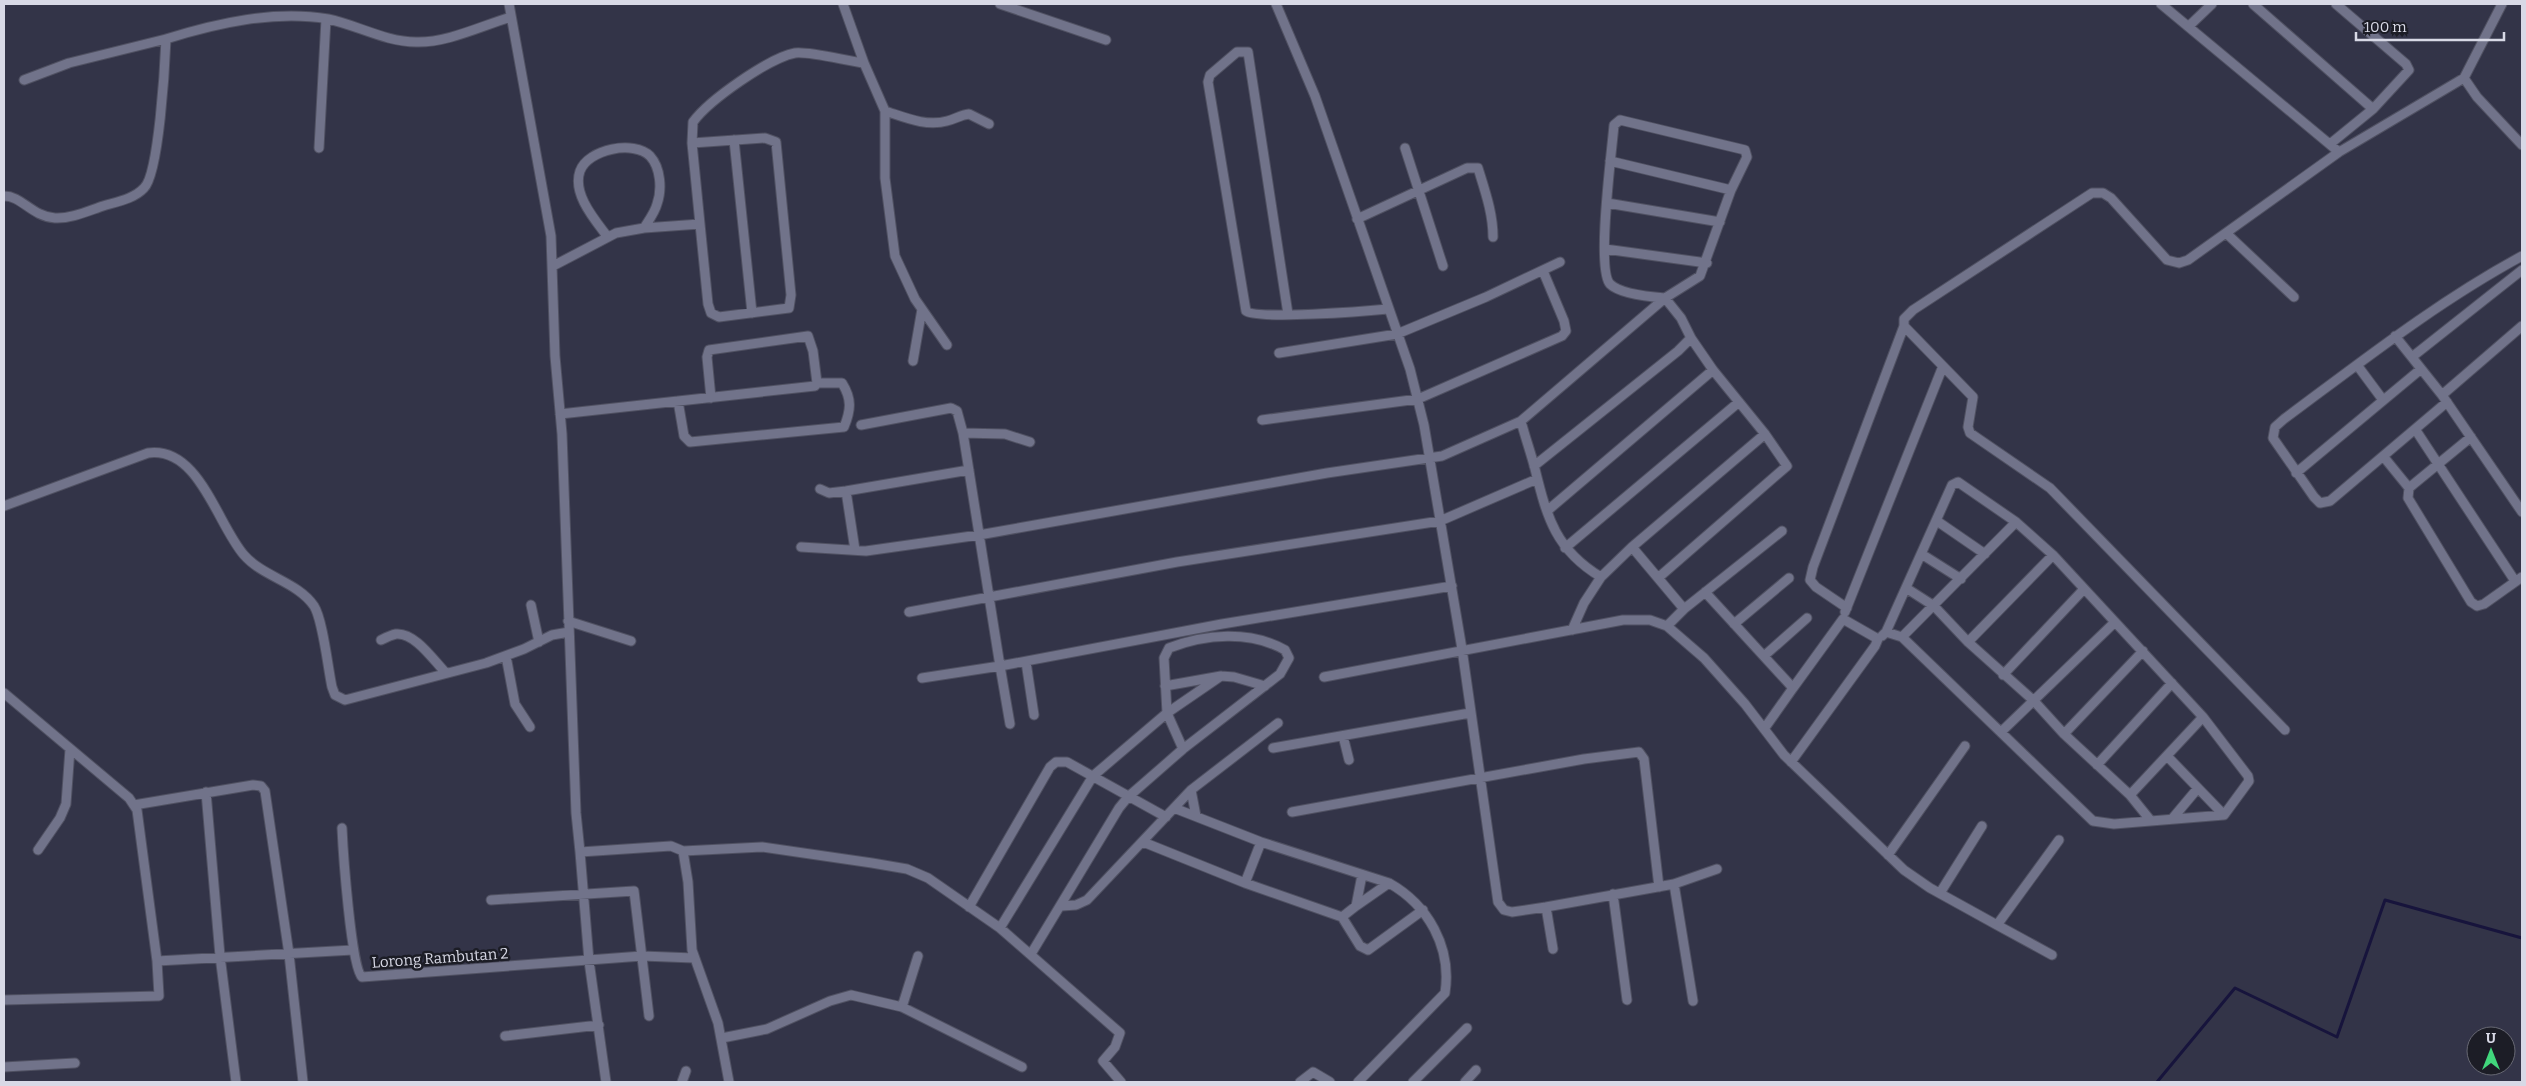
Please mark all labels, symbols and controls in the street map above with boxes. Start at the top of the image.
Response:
scale bar [2356,10,2504,42]
text: 100 m [2364,18,2407,36]
street label: Lorong Rambutan 2 [371,944,509,972]
north arrow [2466,1026,2516,1076]
text: U [2486,1030,2497,1047]

